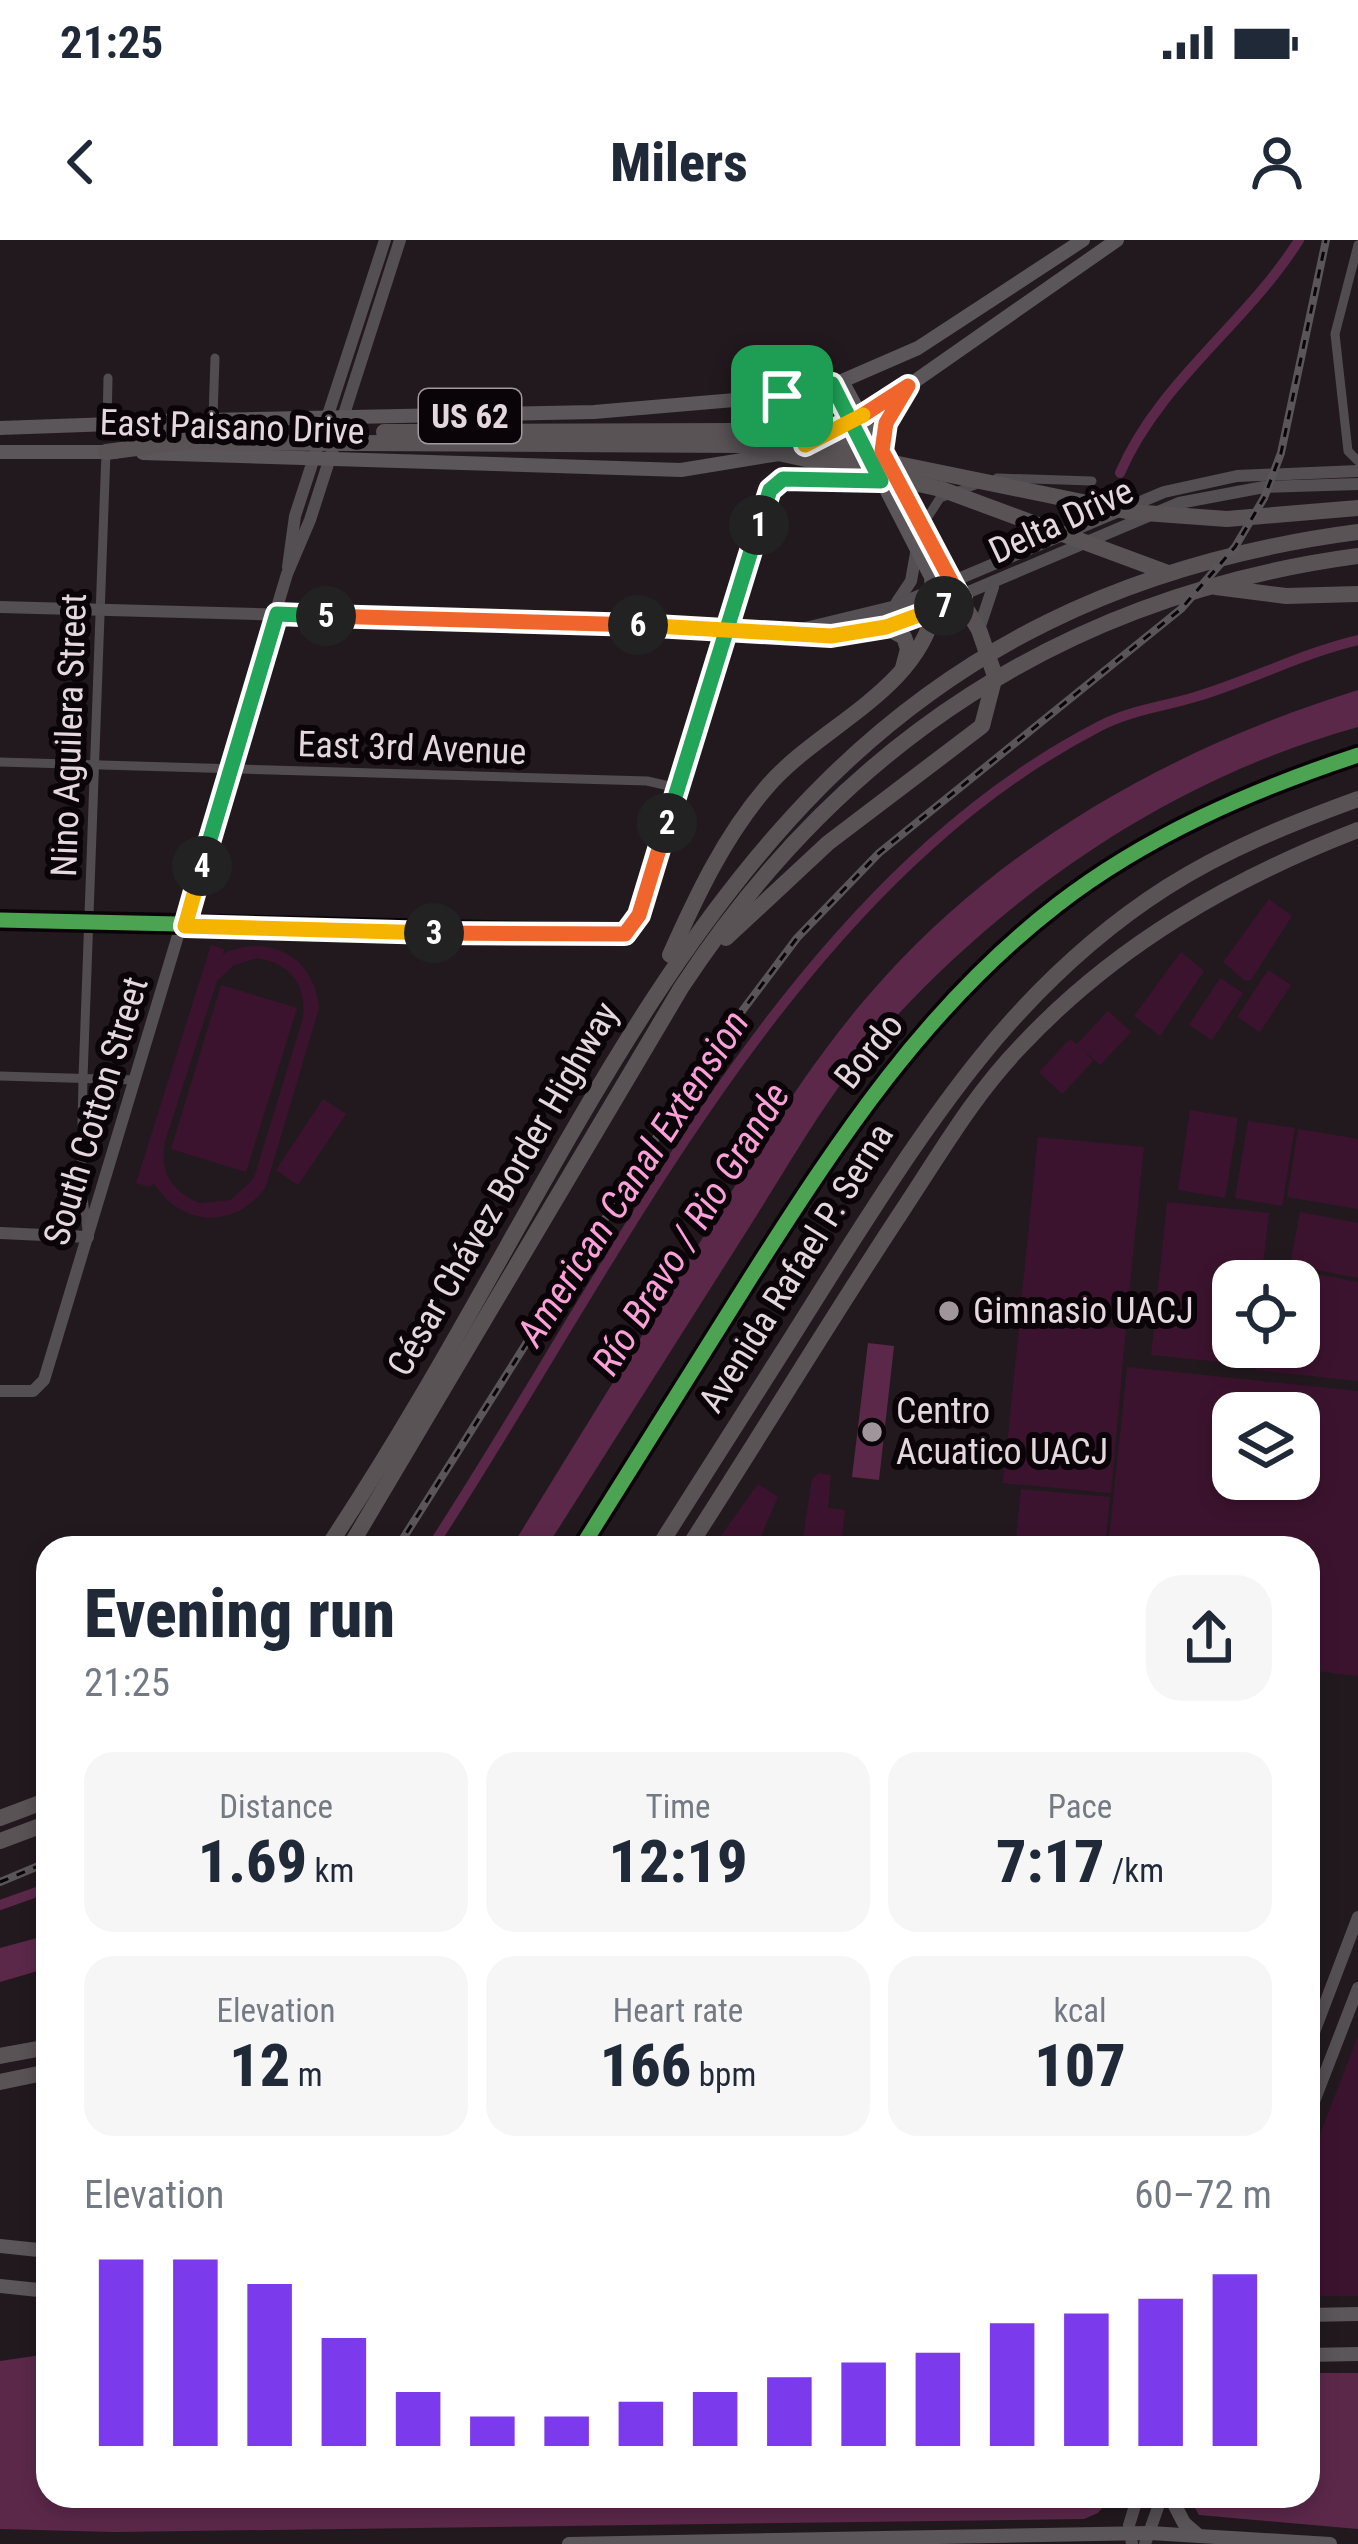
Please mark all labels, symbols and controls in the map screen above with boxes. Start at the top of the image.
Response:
text: 21:25 [60,16,163,69]
icon: back [48,129,114,195]
icon: person [1244,129,1310,195]
text: Milers [610,131,748,194]
pin [731,345,833,447]
icon: arrive [749,363,815,429]
road number: US 62 [419,389,521,443]
street label: East Paisano Drive [99,401,365,453]
street label: Delta Drive [982,469,1140,573]
pin: 1 [729,495,789,555]
text: 1 [751,505,767,544]
pin: 7 [914,576,974,636]
pin: 5 [296,586,356,646]
text: 7 [936,586,952,625]
street label: Nino Aguilera Street [43,592,95,878]
pin: 6 [608,595,668,655]
text: 5 [318,596,334,635]
text: 6 [630,605,646,644]
street label: East 3rd Avenue [297,723,527,773]
pin: 2 [637,793,697,853]
text: 2 [659,803,675,842]
pin: 4 [172,836,232,896]
text: 4 [194,846,210,885]
pin: 3 [404,903,464,963]
text: 3 [426,913,442,952]
street label: South Cotton Street [35,972,157,1250]
street label: César Chávez Border Highway [379,995,627,1383]
water label: American Canal Extension [506,1002,759,1356]
street label: Bordo [826,1005,912,1097]
water label: Río Bravo / Rio Grande [583,1075,799,1383]
street label: Avenida Rafael P. Serna [690,1116,902,1420]
map controls [1212,1260,1320,1500]
button: locate [1212,1260,1320,1368]
place label: Gimnasio UACJ [973,1290,1194,1332]
marker: Gimnasio UACJ [936,1298,962,1324]
place label: Centro Acuatico UACJ [896,1390,1108,1473]
button: layers [1212,1392,1320,1500]
marker: Centro Acuatico UACJ [859,1419,885,1445]
button: share [1146,1575,1272,1701]
text: Evening run [84,1576,395,1653]
text: 21:25 [84,1660,170,1706]
text: Distance [219,1787,333,1826]
text: Time [645,1787,711,1826]
text: Pace [1048,1787,1112,1826]
text: 1.69 [198,1826,307,1897]
text: 12:19 [609,1826,747,1897]
text: 7:17 [996,1826,1104,1897]
text: km [307,1851,354,1890]
text: /km [1104,1851,1164,1890]
text: Elevation [217,1991,335,2030]
text: Heart rate [613,1991,743,2030]
text: kcal [1053,1991,1107,2030]
text: 12 [229,2030,290,2101]
text: 166 [600,2030,691,2101]
text: 107 [1034,2030,1126,2101]
text: m [290,2055,323,2094]
text: bpm [691,2055,756,2094]
text: Elevation [84,2172,224,2218]
text: 60–72 m [1134,2172,1272,2218]

